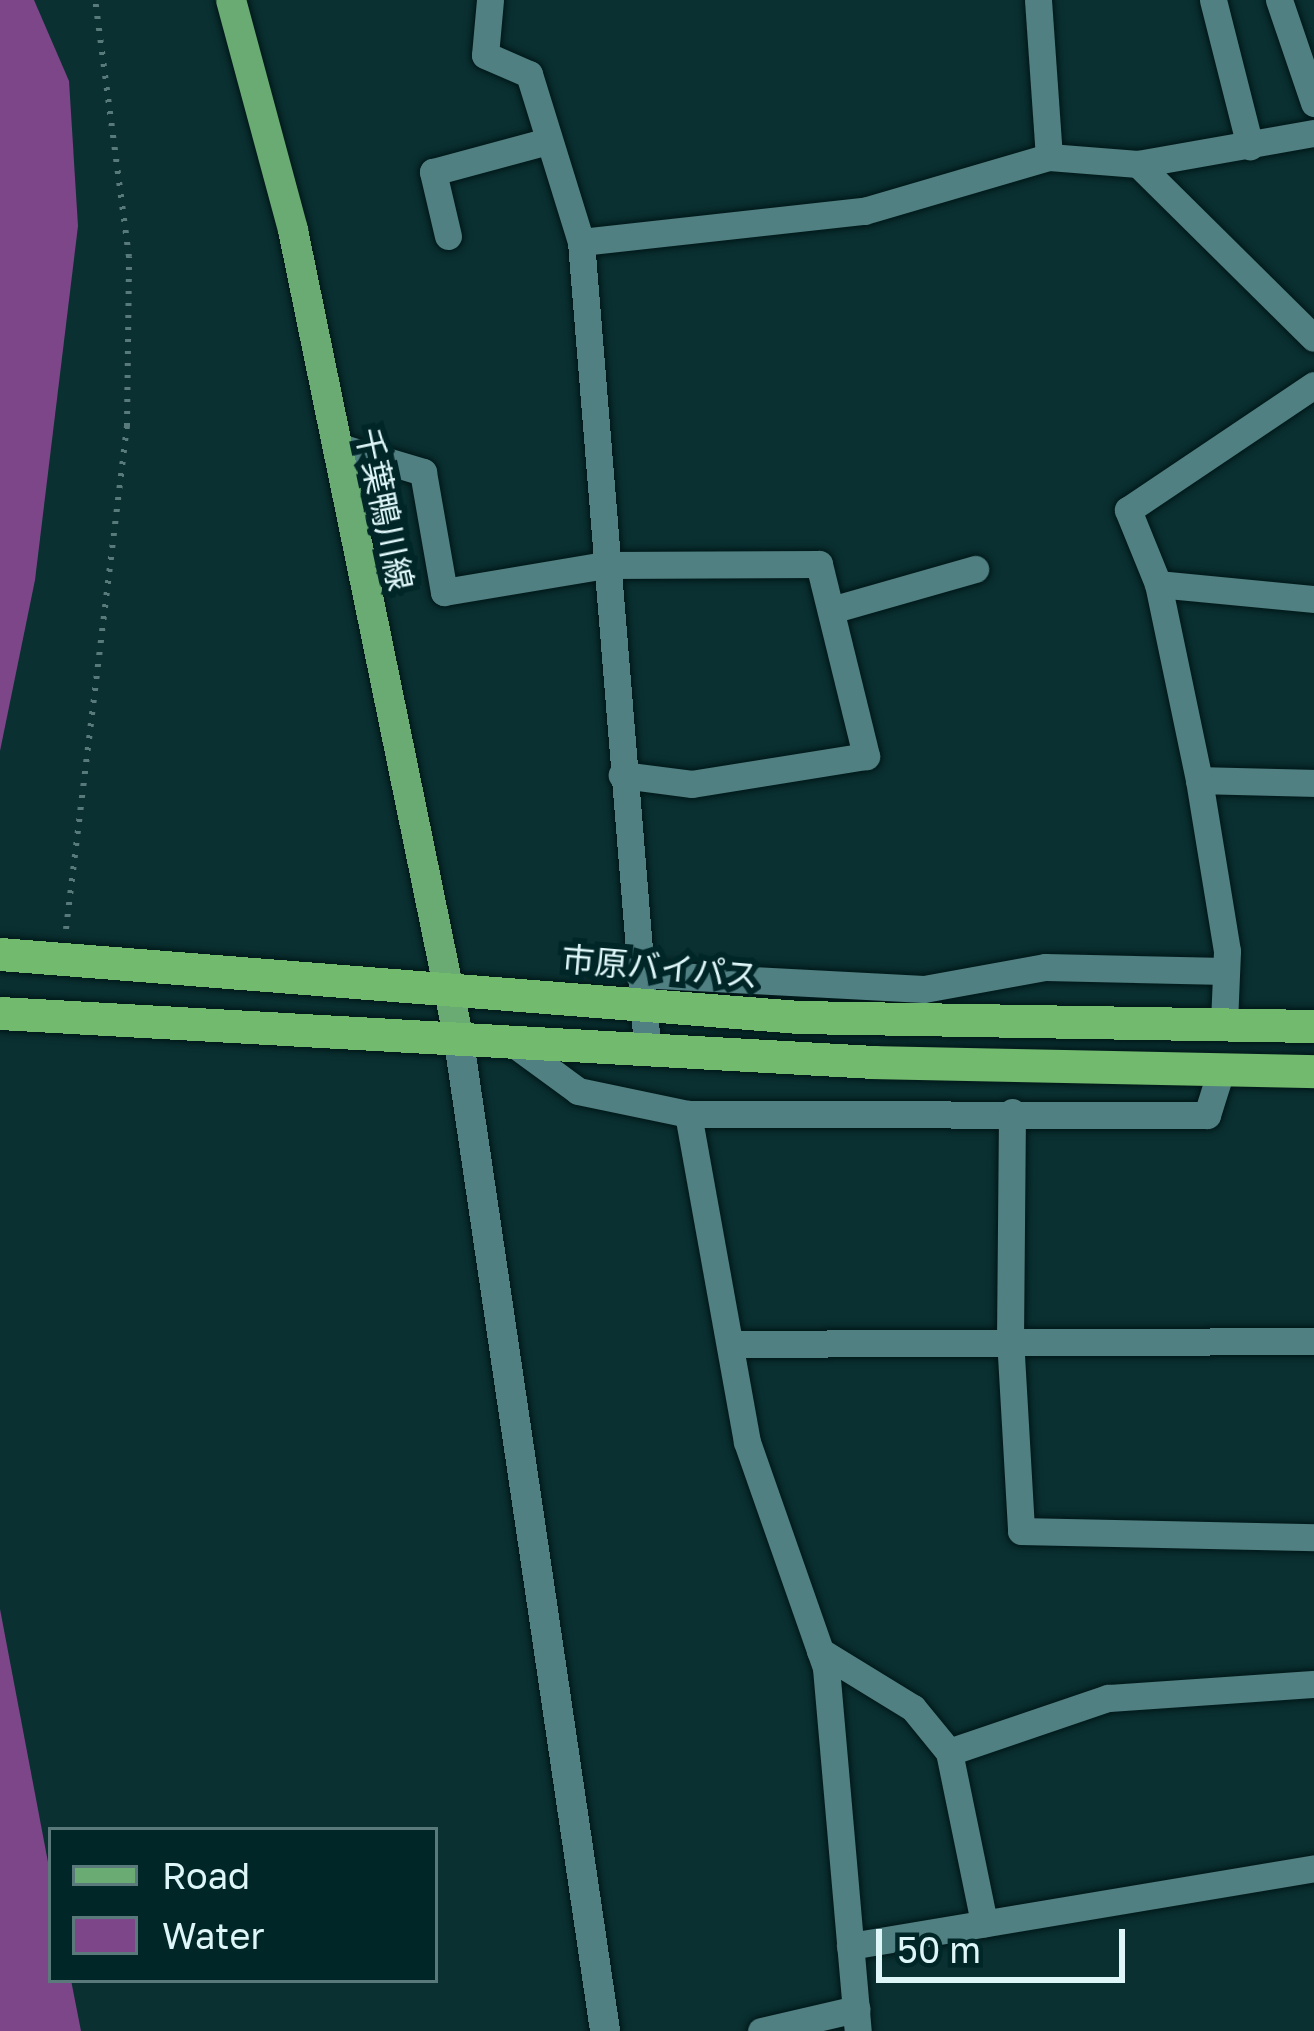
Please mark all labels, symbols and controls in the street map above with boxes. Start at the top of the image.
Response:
street label: 千葉鴨川線 [348,424,422,594]
street label: 市原バイパス [560,939,760,995]
legend [48,1827,438,1983]
text: Road [162,1854,250,1897]
scale bar [882,1905,1131,1979]
text: Water [162,1914,264,1957]
text: 50 m [897,1928,981,1971]

